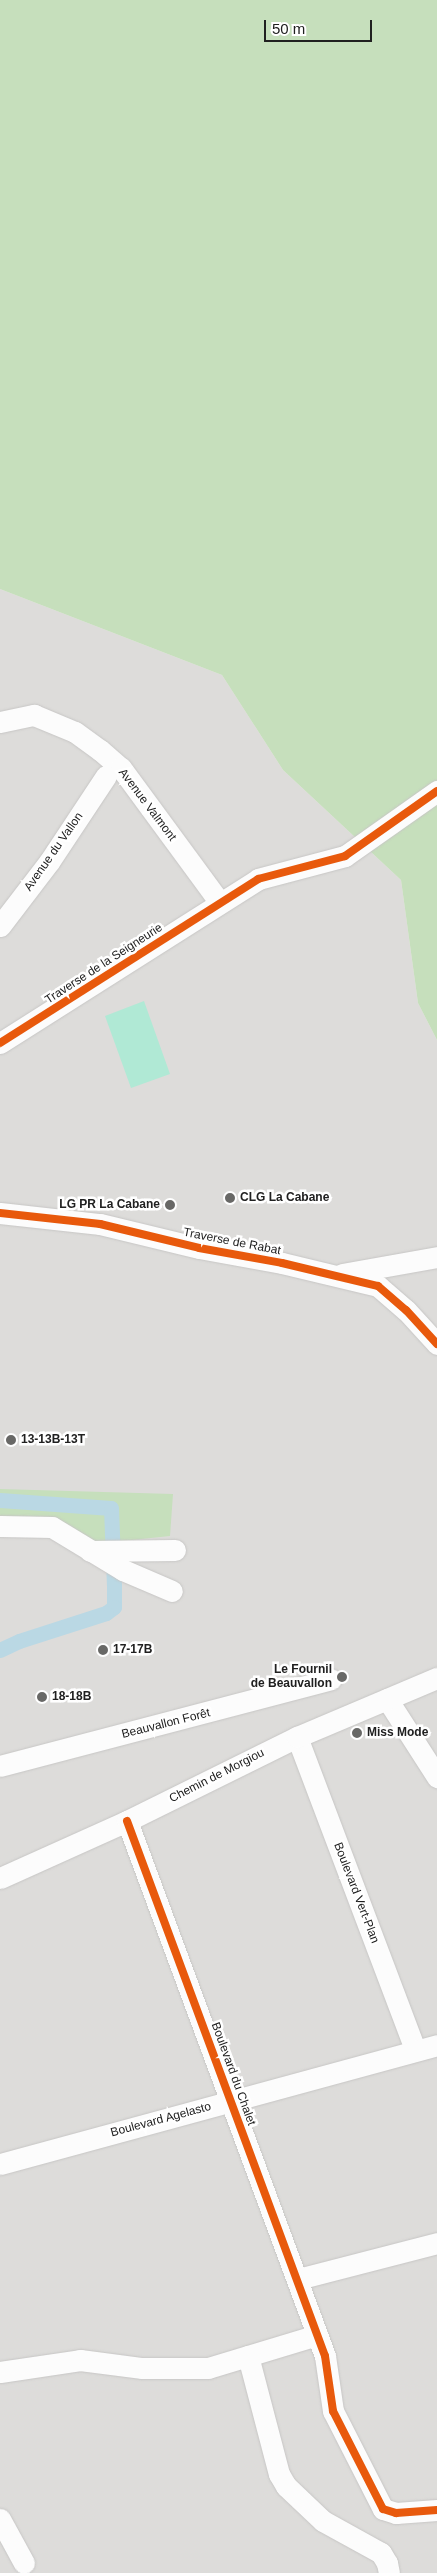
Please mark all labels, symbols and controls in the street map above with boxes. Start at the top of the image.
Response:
scale bar [267,10,374,42]
text: 50 m [272,20,305,37]
street label: Avenue Valmont [115,766,179,844]
street label: Avenue du Vallon [21,810,87,894]
street label: Traverse de la Seigneurie [43,921,165,1007]
place label: CLG La Cabane [240,1191,329,1205]
marker: CLG La Cabane [224,1192,236,1204]
place label: LG PR La Cabane [59,1198,160,1212]
marker: LG PR La Cabane [164,1199,176,1211]
street label: Traverse de Rabat [182,1225,282,1259]
place label: 13-13B-13T [21,1433,85,1447]
marker: 13-13B-13T [5,1434,17,1446]
place label: 17-17B [113,1643,152,1657]
marker: 17-17B [97,1644,109,1656]
place label: Le Fournil de Beauvallon [251,1663,332,1691]
marker: Le Fournil de Beauvallon [336,1671,348,1683]
place label: 18-18B [52,1690,91,1704]
marker: 18-18B [36,1691,48,1703]
street label: Beauvallon Forêt [120,1706,212,1742]
place label: Miss Mode [367,1726,428,1740]
marker: Miss Mode [351,1727,363,1739]
street label: Chemin de Morgiou [167,1746,267,1806]
street label: Boulevard Vert-Plan [330,1841,382,1945]
street label: Boulevard du Chalet [208,2020,258,2128]
street label: Boulevard Agelasto [109,2100,213,2140]

